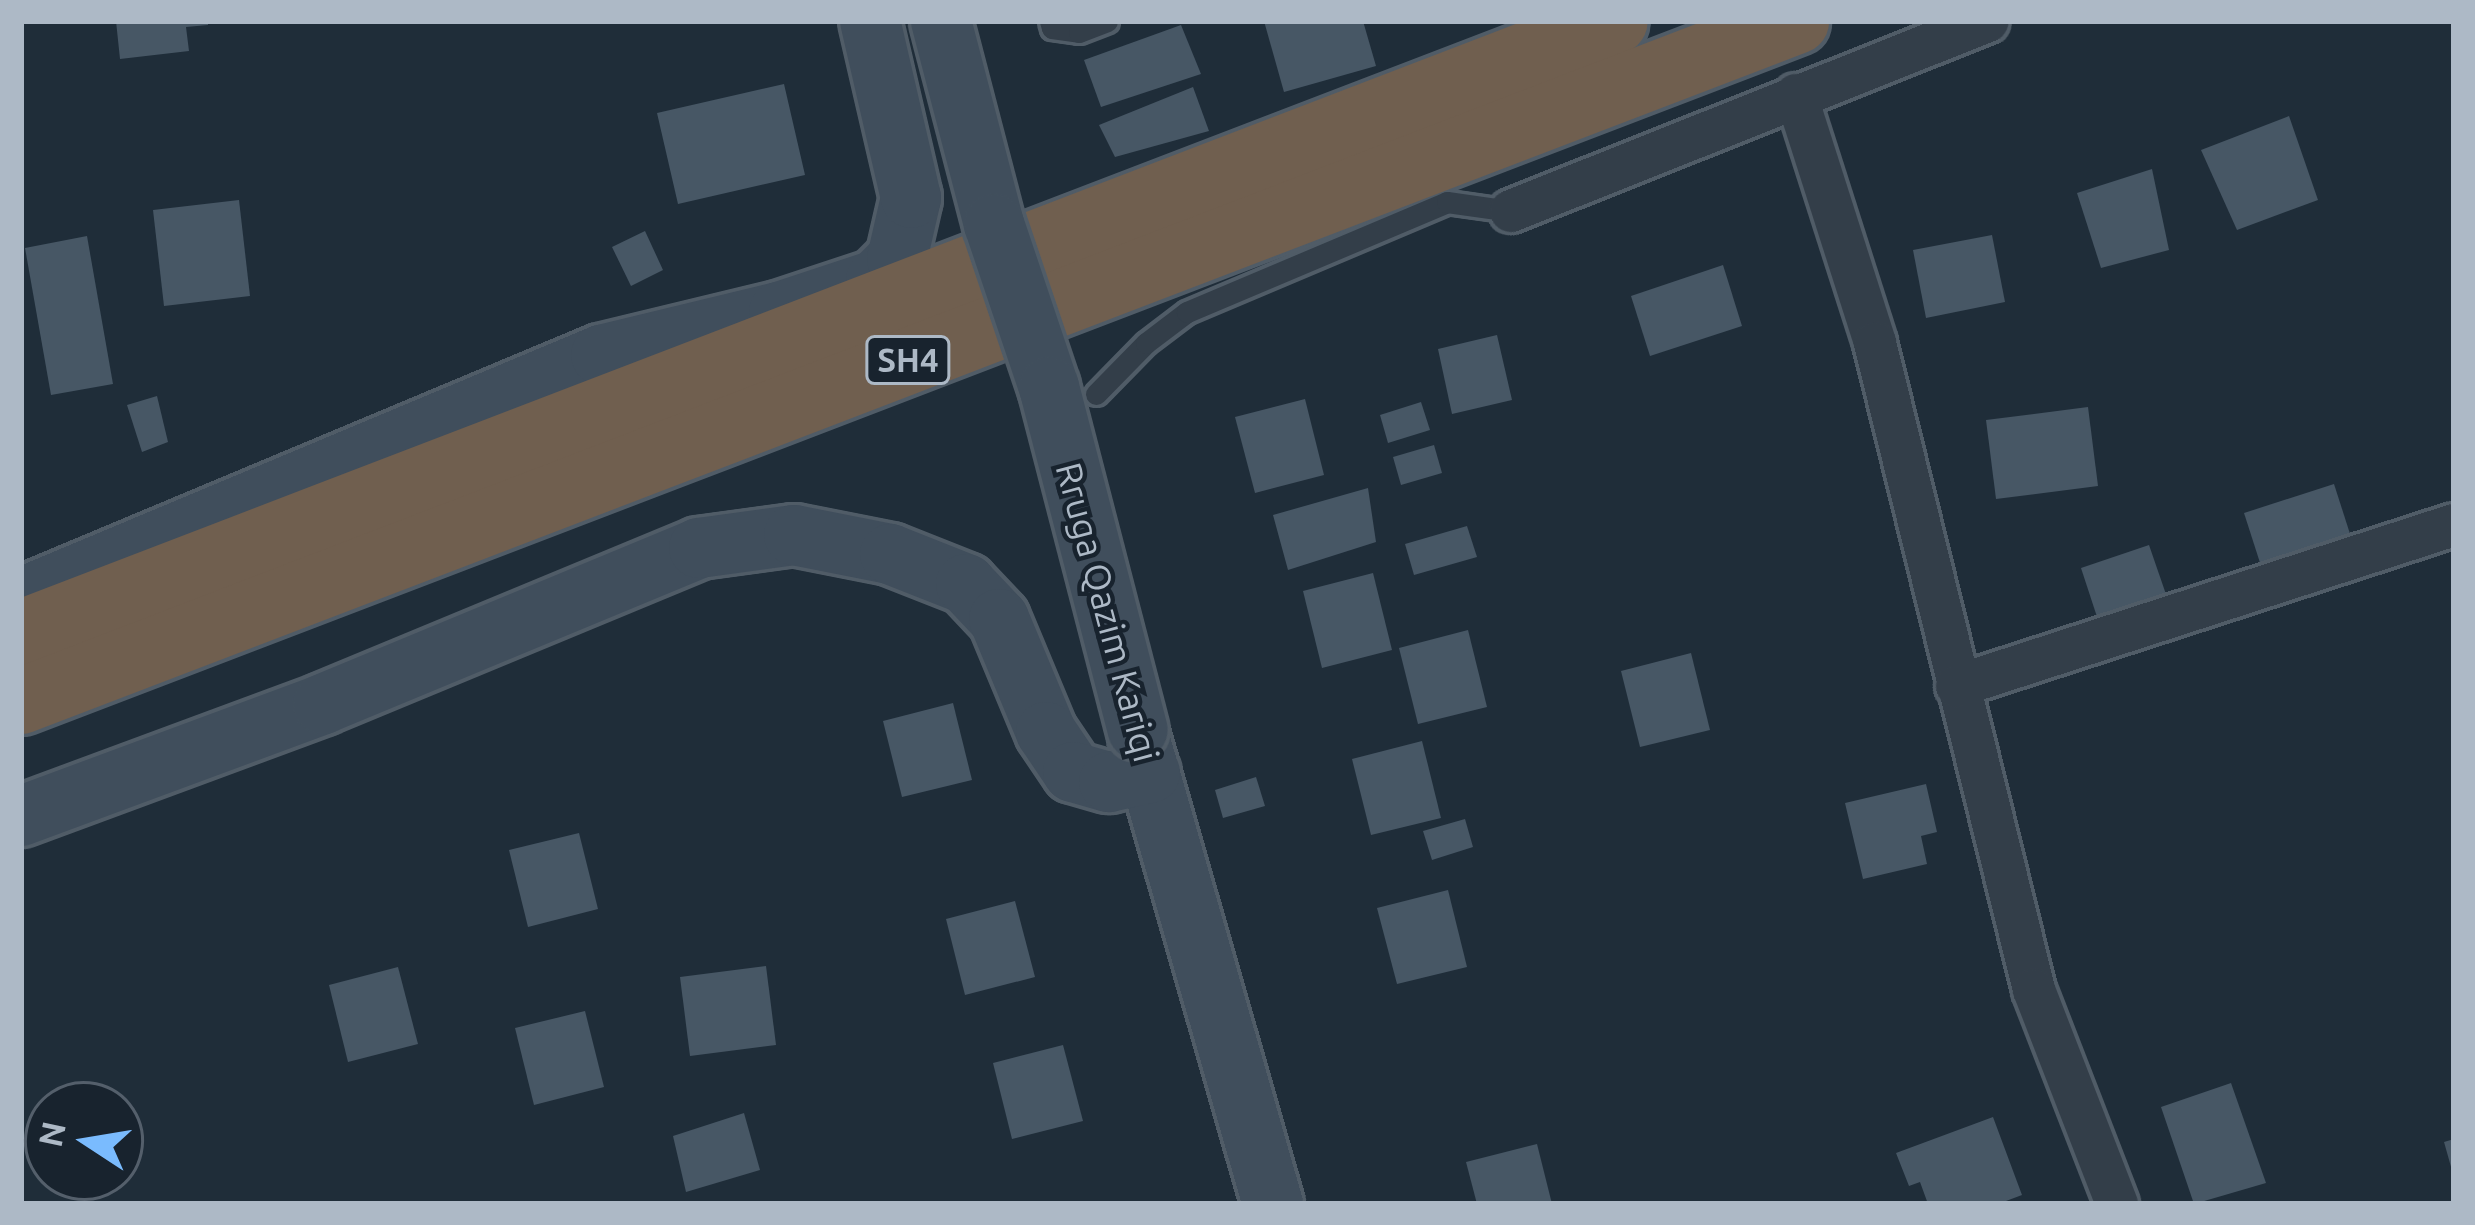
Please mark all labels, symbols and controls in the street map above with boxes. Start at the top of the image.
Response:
road number: SH4 [863,333,953,387]
street label: Rruga Qazim Kariqi [1047,458,1169,766]
north arrow [24,1081,144,1201]
text: N [31,1118,72,1150]

